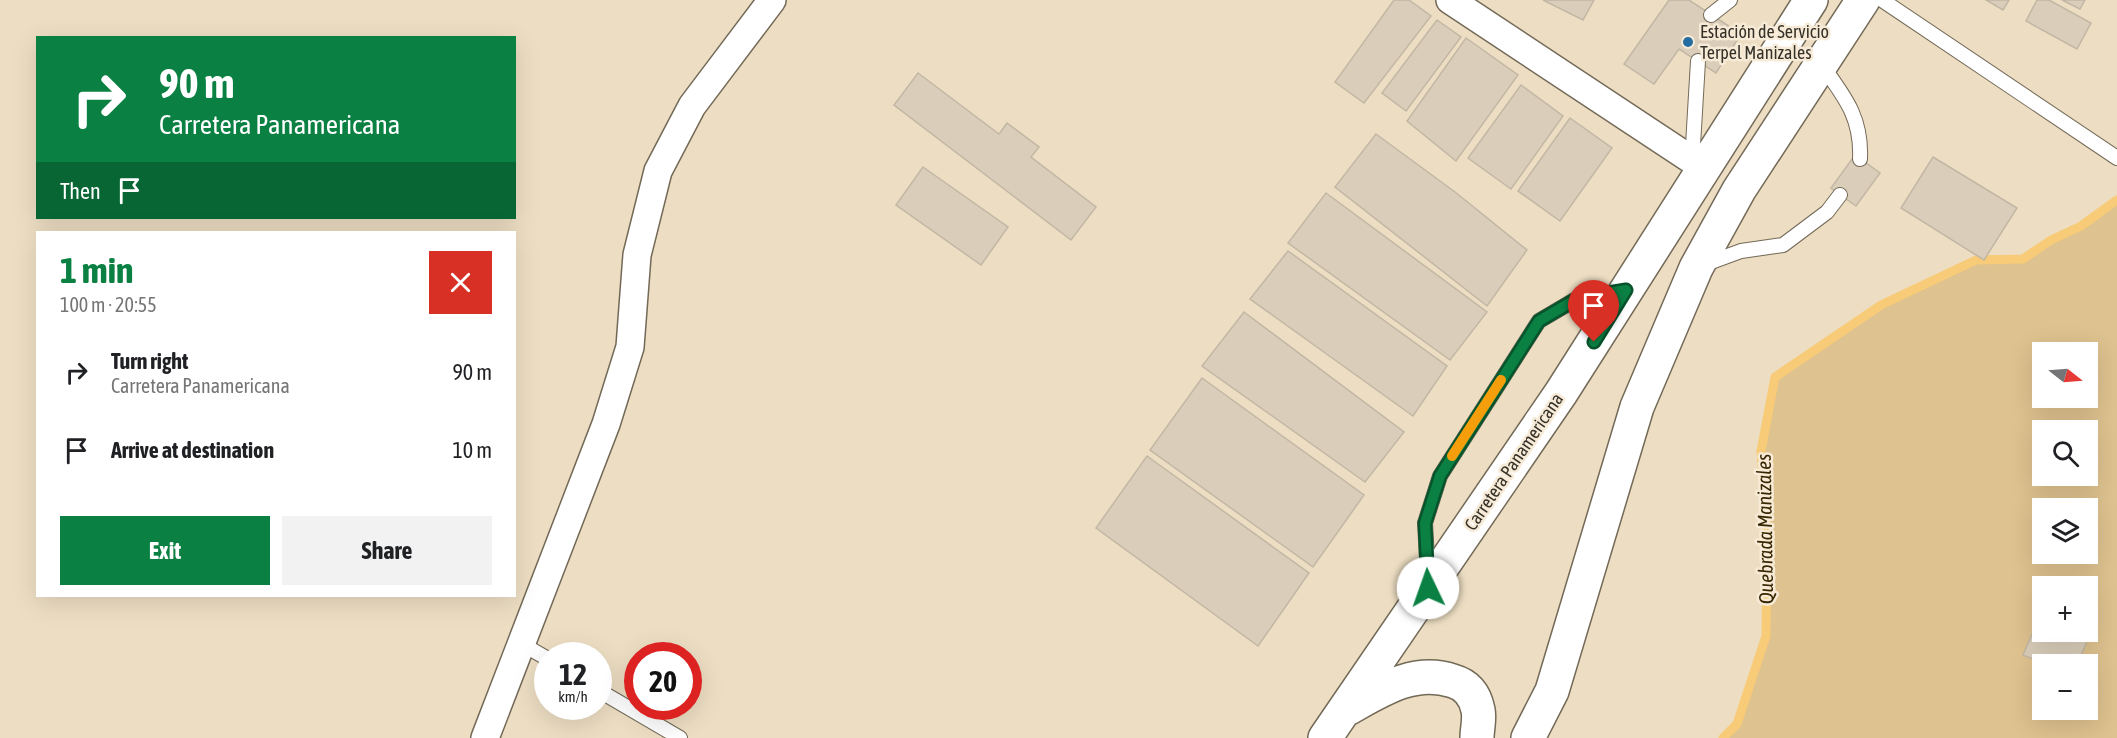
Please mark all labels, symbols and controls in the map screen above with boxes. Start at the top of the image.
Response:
place label: Estación de Servicio Terpel Manizales [1700,21,1829,63]
marker: Estación de Servicio Terpel Manizales [1681,35,1695,49]
text: 90 m [159,59,234,107]
icon: right [60,60,138,138]
text: Carretera Panamericana [159,109,400,140]
icon: arrive [113,174,146,207]
text: Then [60,178,101,204]
text: 1 min [60,249,134,291]
button: close [429,251,492,314]
pin [1568,280,1619,342]
icon: arrive [1577,289,1610,322]
text: 100 m · 20:55 [60,293,157,316]
north arrow [2032,342,2098,408]
map controls [2032,342,2098,720]
text: Turn right [111,348,188,374]
icon: right [60,356,93,389]
text: 90 m [452,359,492,385]
text: Carretera Panamericana [111,374,290,397]
street label: Carretera Panamericana [1460,389,1567,534]
button: search [2032,420,2098,486]
icon: arrive [60,434,93,467]
text: Arrive at destination [111,437,274,463]
text: 10 m [452,437,492,463]
water label: Quebrada Manizales [1752,454,1777,604]
button: layers [2032,498,2098,564]
button: Exit [60,516,270,585]
button: Share [282,516,492,585]
position arrow [1396,556,1460,620]
button: + [2032,576,2098,642]
speed limit sign: 20 [624,642,702,720]
button: − [2032,654,2098,720]
text: 12 [559,657,587,691]
text: km/h [558,688,588,705]

